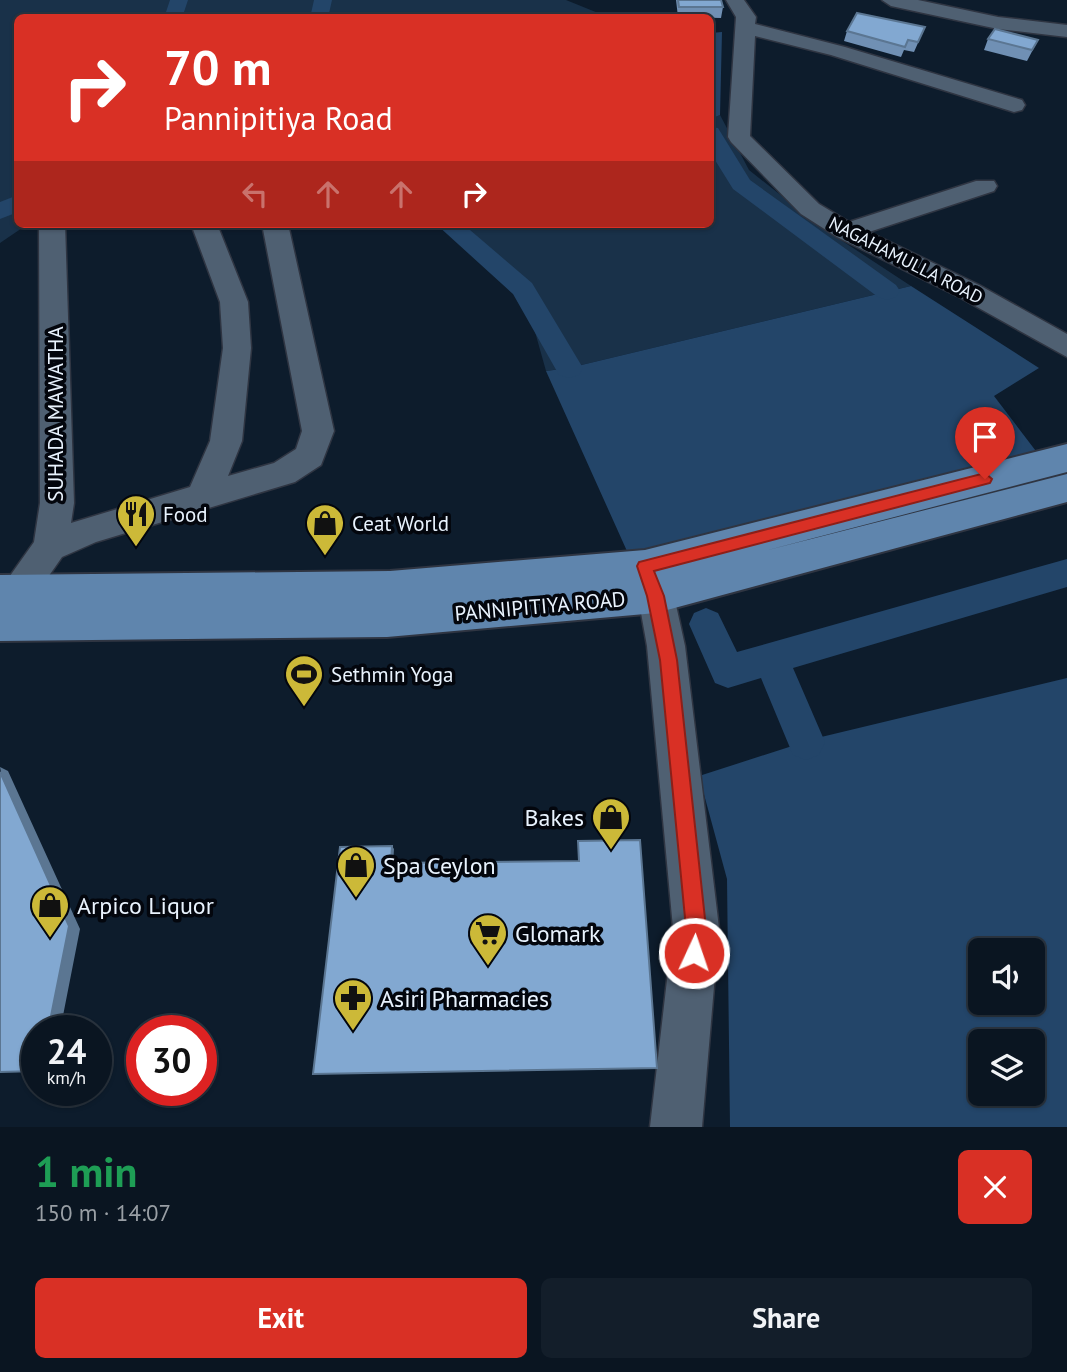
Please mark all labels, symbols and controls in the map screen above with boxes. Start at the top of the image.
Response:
text: 70 m [164,35,271,99]
icon: right [49,42,140,133]
text: Pannipitiya Road [164,97,393,139]
icon: left [236,175,274,213]
icon: ahead [309,175,347,213]
icon: ahead [382,175,420,213]
icon: right [455,175,493,213]
street label: NAGAHAMULLA ROAD [825,211,987,309]
street label: SUHADA MAWATHA [42,326,69,502]
pin [955,407,1015,479]
icon: arrive [966,418,1004,456]
restaurant icon: Food [115,493,157,548]
place label: Food [163,501,208,528]
shop icon: Ceat World [304,502,346,557]
place label: Ceat World [352,510,449,537]
street label: PANNIPITIYA ROAD [453,585,627,627]
sports icon: Sethmin Yoga [283,653,325,708]
place label: Sethmin Yoga [331,661,453,688]
shop icon: Bakes [590,796,632,851]
place label: Bakes [525,802,584,833]
shop icon: Spa Ceylon [335,844,377,899]
place label: Spa Ceylon [383,850,496,881]
shop icon: Arpico Liquor [29,884,71,939]
place label: Arpico Liquor [77,890,214,921]
supermarket icon: Glomark [467,912,509,967]
position arrow [657,916,731,990]
place label: Glomark [515,918,601,949]
map controls [968,938,1045,1106]
button: sound [968,938,1045,1015]
pharmacy icon: Asiri Pharmacies [332,977,374,1032]
place label: Asiri Pharmacies [380,983,549,1014]
speed limit sign: 30 [126,1015,217,1106]
text: 24 [47,1028,86,1074]
button: layers [968,1029,1045,1106]
text: km/h [47,1066,86,1089]
text: 1 min [35,1144,137,1199]
button: close [958,1150,1032,1224]
text: 150 m · 14:07 [35,1198,171,1227]
button: Exit [35,1278,527,1358]
button: Share [541,1278,1032,1358]

